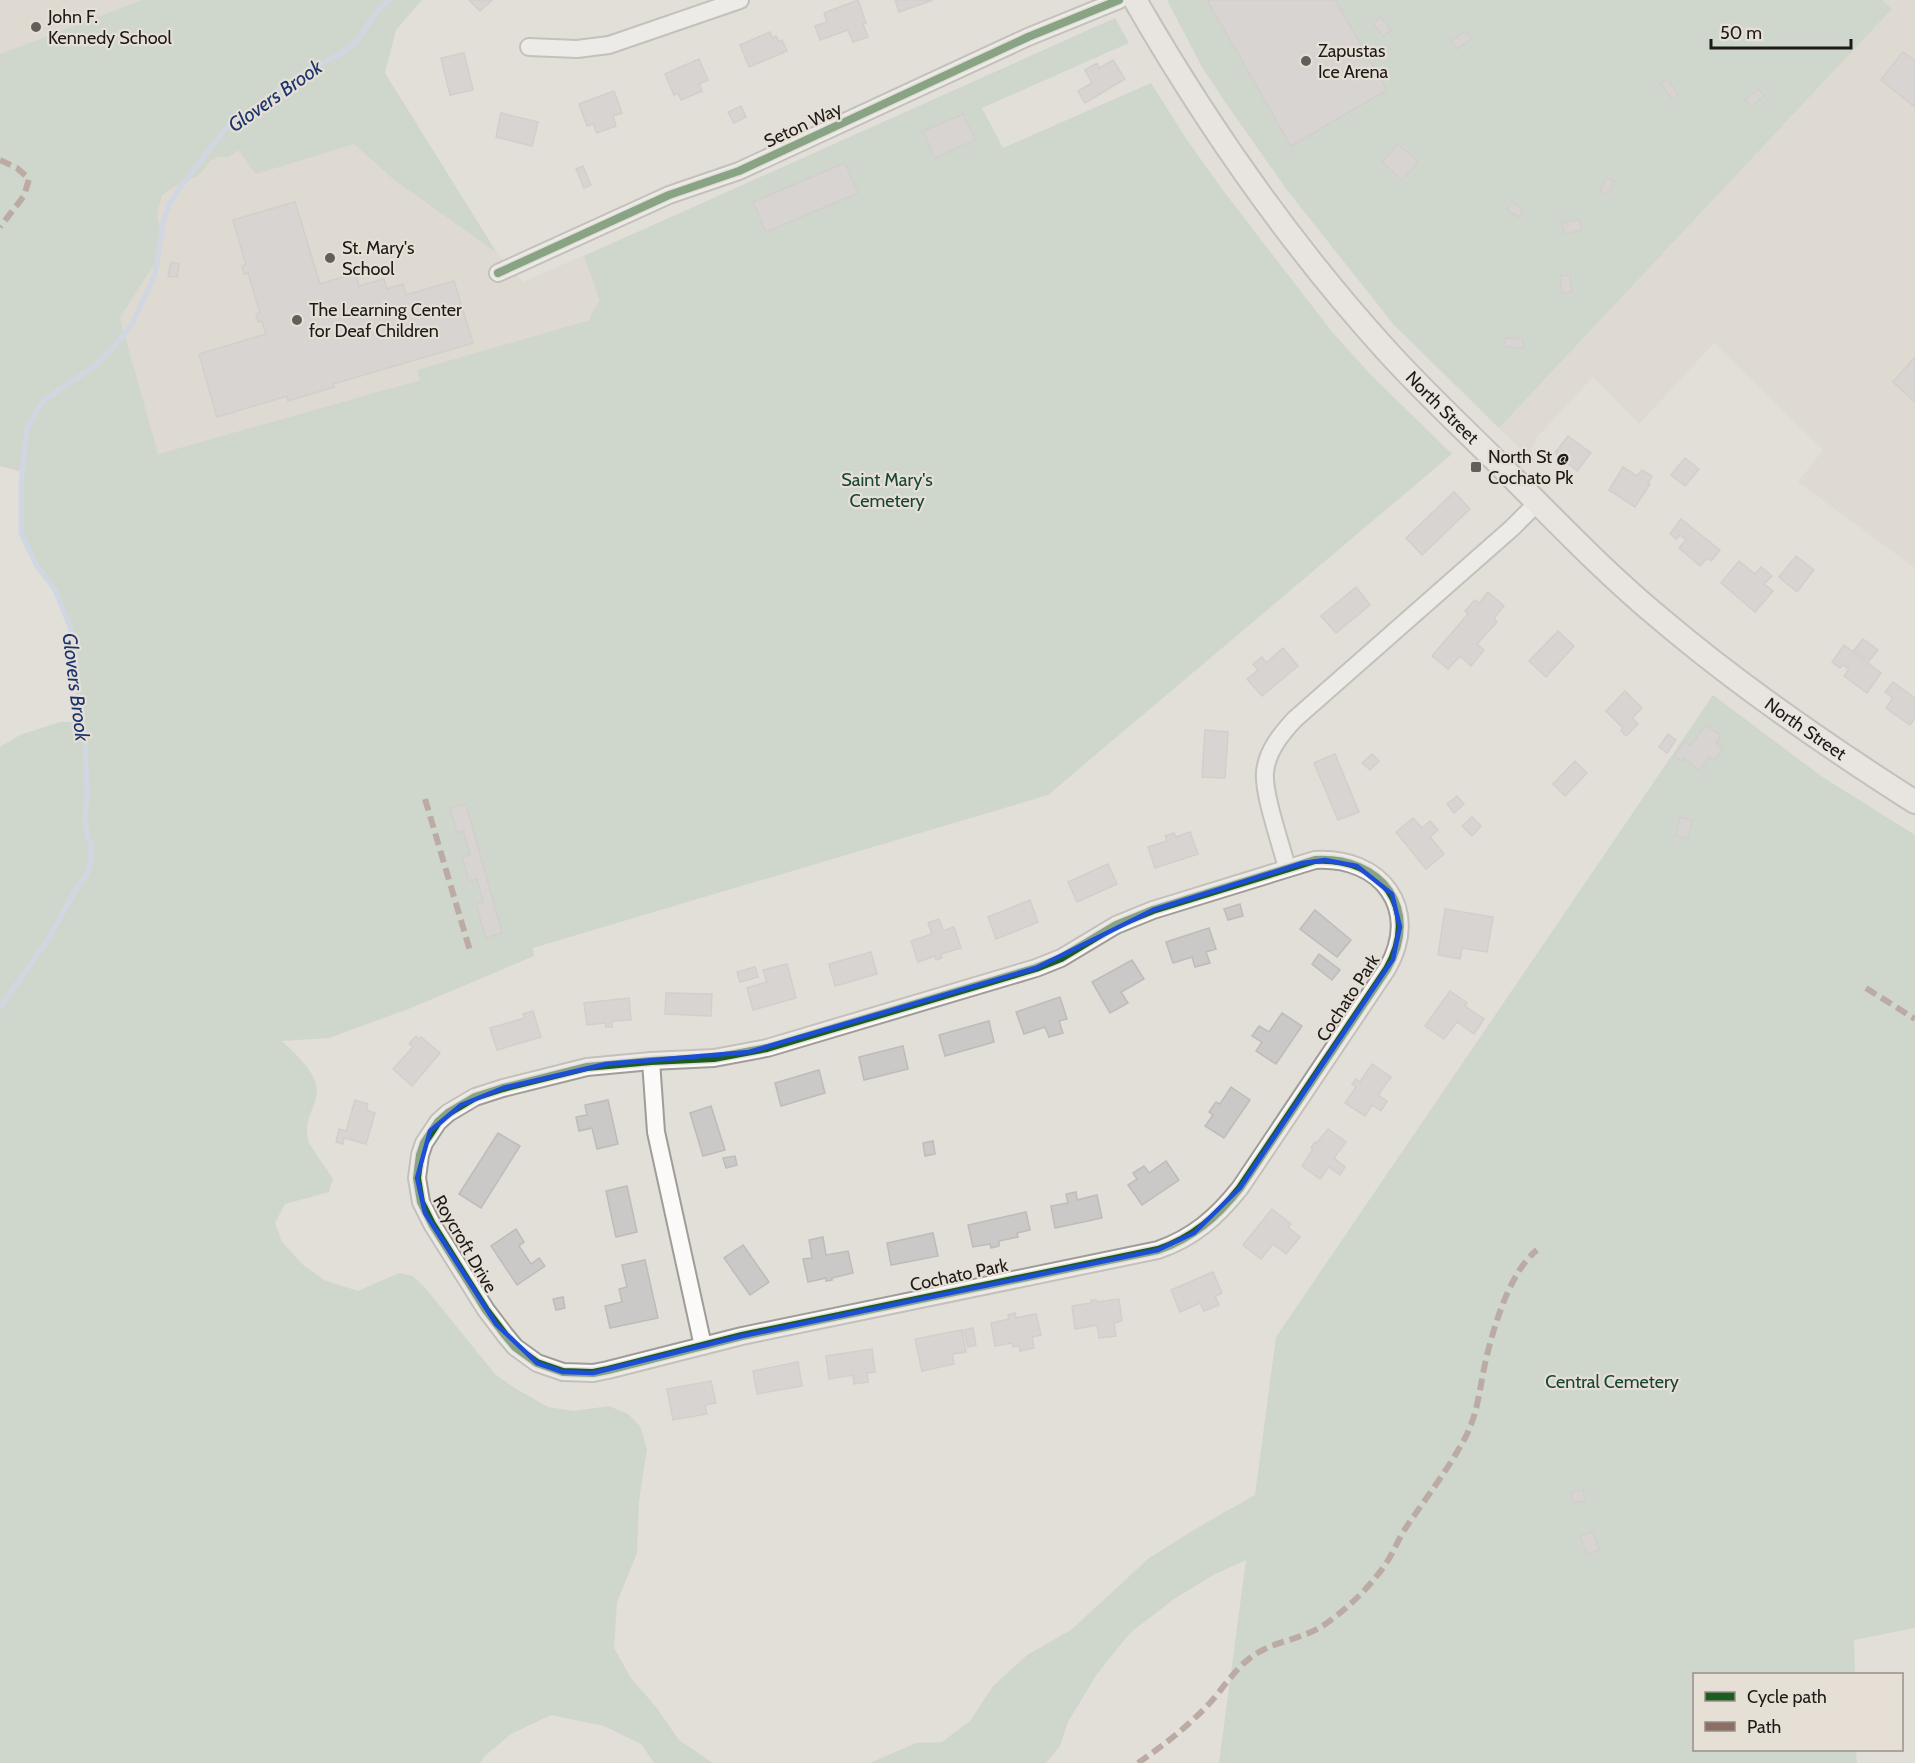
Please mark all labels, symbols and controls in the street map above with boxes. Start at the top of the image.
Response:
place label: John F. Kennedy School [47,6,173,49]
scale bar [1711,12,1850,50]
marker: John F. Kennedy School [29,20,43,34]
text: 50 m [1720,22,1762,44]
place label: Zapustas Ice Arena [1318,40,1388,83]
water label: Glovers Brook [223,54,328,137]
marker: Zapustas Ice Arena [1299,54,1313,68]
street label: Seton Way [761,97,845,153]
place label: St. Mary's School [342,237,414,280]
marker: St. Mary's School [323,251,337,265]
place label: The Learning Center for Deaf Children [309,299,462,342]
marker: The Learning Center for Deaf Children [290,313,304,327]
street label: North Street [1401,367,1483,449]
place label: North St @ Cochato Pk [1488,446,1574,489]
marker: North St @ Cochato Pk [1469,460,1483,474]
park label: Saint Mary's Cemetery [841,469,933,512]
water label: Glovers Brook [57,631,95,744]
street label: North Street [1760,693,1850,765]
street label: Cochato Park [1312,950,1385,1046]
street label: Roycroft Drive [428,1191,502,1297]
street label: Cochato Park [908,1254,1011,1296]
park label: Central Cemetery [1545,1371,1679,1393]
legend [1693,1673,1903,1751]
text: Cycle path [1747,1686,1827,1708]
text: Path [1747,1716,1781,1738]

